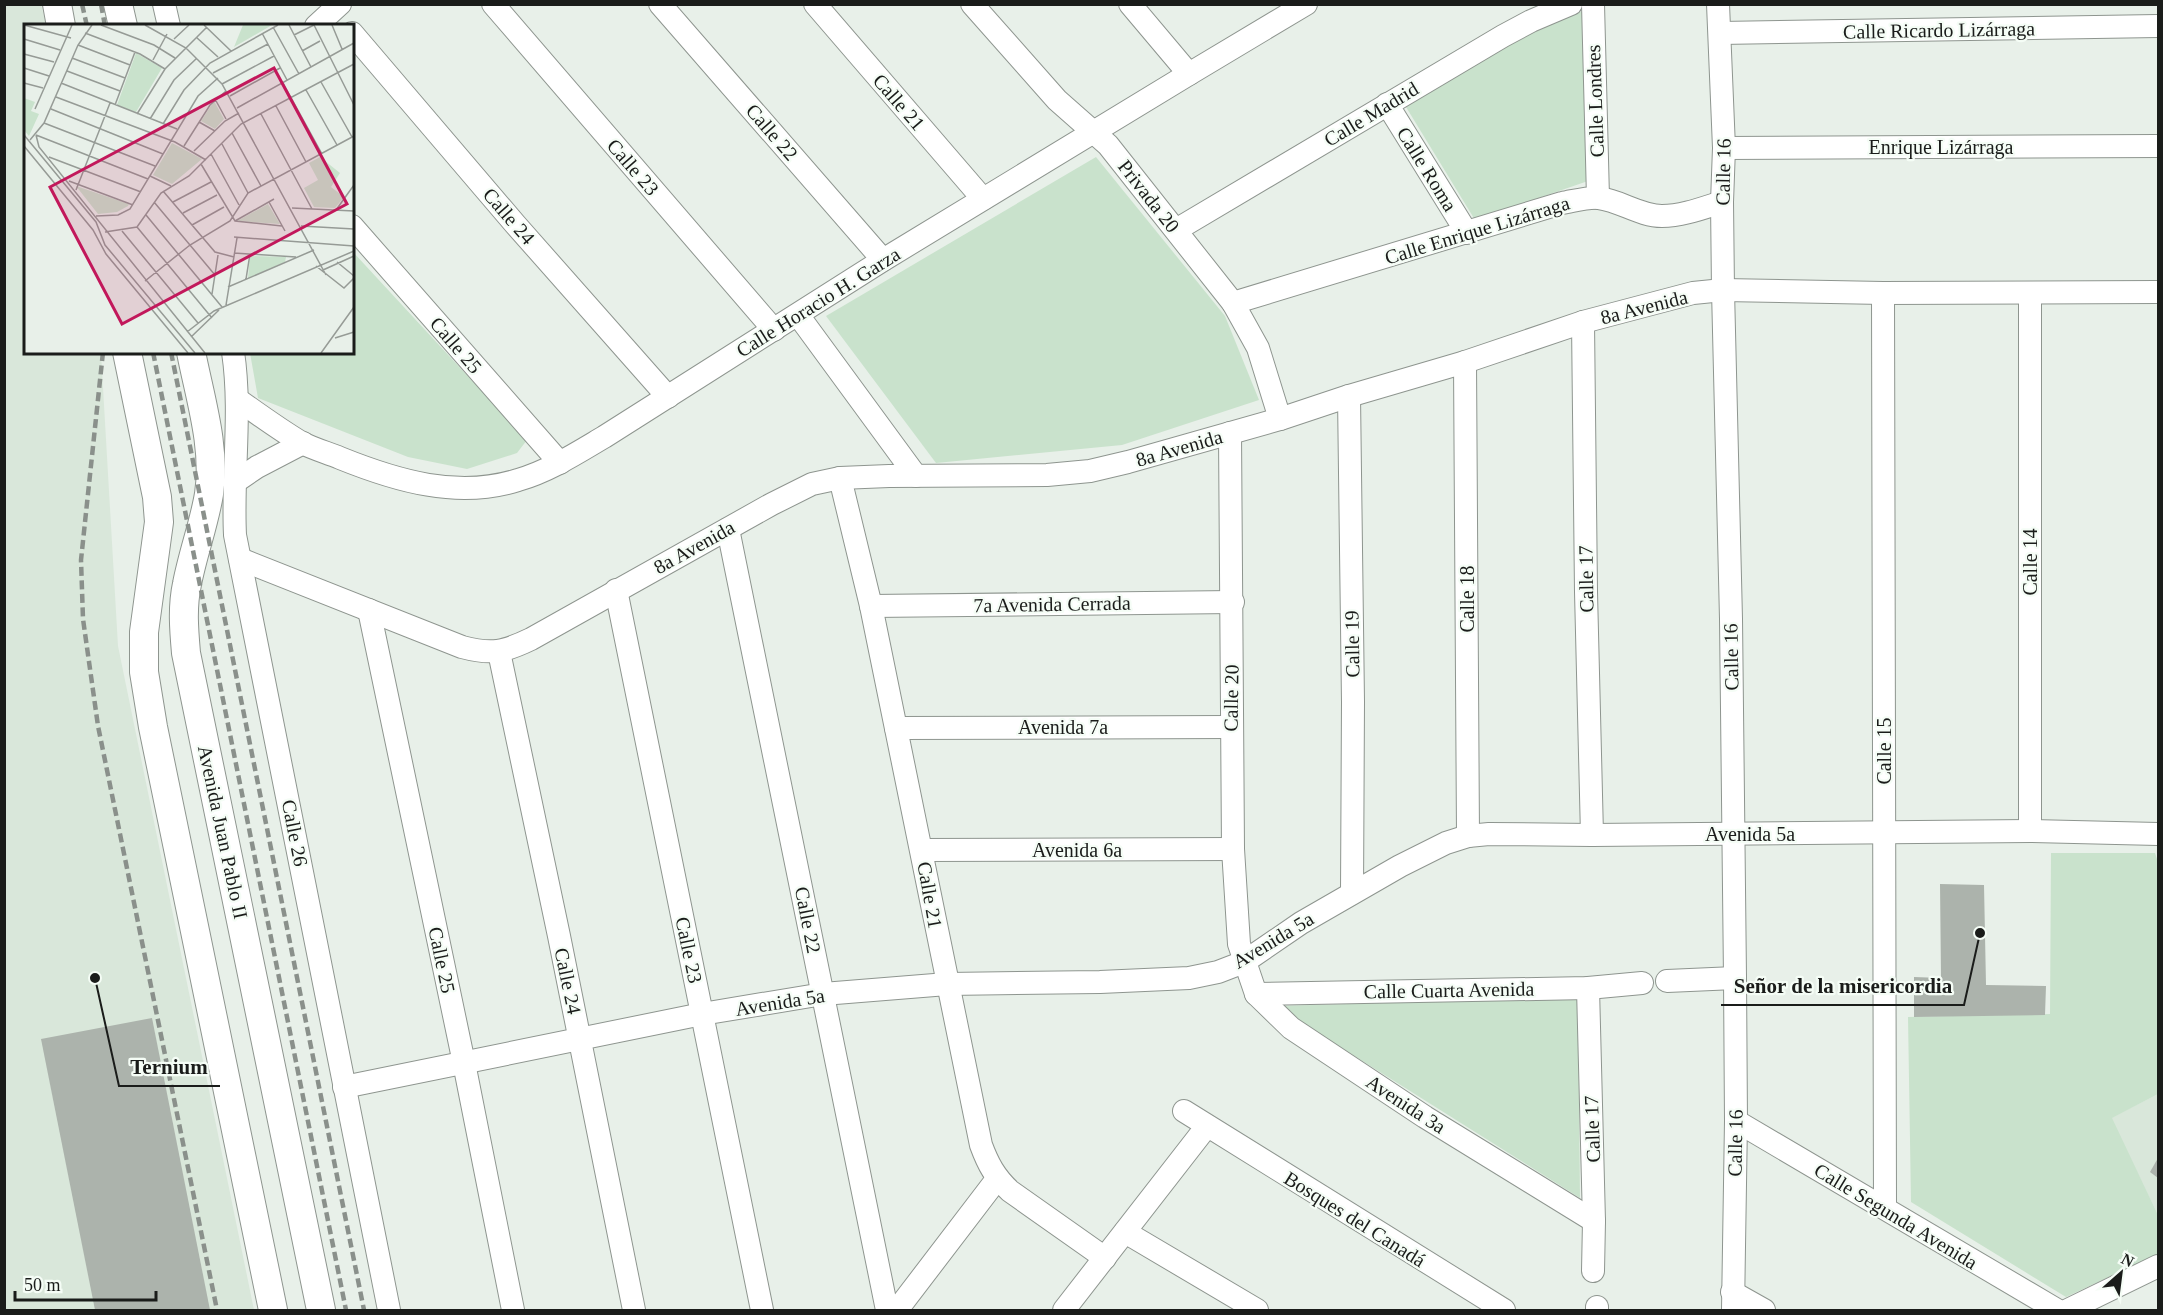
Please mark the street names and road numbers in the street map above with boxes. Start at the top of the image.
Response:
street label: Calle Ricardo Lizárraga [1843,17,2035,44]
street label: Calle Londres [1582,44,1608,158]
street label: Calle 21 [869,69,929,135]
street label: Calle Madrid [1320,77,1422,151]
street label: Calle 22 [742,99,802,165]
street label: Calle Roma [1393,123,1462,215]
street label: Calle 23 [603,134,663,200]
street label: Enrique Lizárraga [1869,136,2014,159]
street label: Calle 16 [1711,138,1735,206]
street label: Privada 20 [1114,155,1184,237]
street label: Calle 24 [479,183,539,249]
street label: Calle Enrique Lizárraga [1382,191,1572,270]
street label: Calle Horacio H. Garza [732,243,904,361]
street label: 8a Avenida [1598,286,1690,328]
street label: Calle 25 [426,312,486,378]
street label: 8a Avenida [1133,425,1225,471]
street label: 8a Avenida [650,516,738,578]
street label: Calle 14 [2019,528,2041,596]
street label: Calle 17 [1574,545,1598,613]
street label: Calle 18 [1456,565,1478,633]
street label: 7a Avenida Cerrada [973,592,1131,616]
street label: Calle 19 [1340,610,1364,678]
street label: Calle 16 [1719,623,1743,691]
street label: Calle 20 [1219,664,1243,732]
street label: Avenida 7a [1018,716,1108,738]
street label: Calle 15 [1873,717,1895,785]
street label: Avenida Juan Pablo II [194,743,252,921]
street label: Calle 26 [278,798,312,868]
street label: Avenida 5a [1705,823,1795,845]
street label: Avenida 6a [1032,839,1122,861]
street label: Calle 21 [913,860,947,930]
street label: Calle 22 [791,885,825,955]
street label: Avenida 5a [1229,907,1317,973]
street label: Calle 23 [671,915,707,985]
street label: Calle 25 [424,925,460,995]
street label: Calle 24 [550,946,586,1016]
street label: Calle Cuarta Avenida [1363,978,1535,1002]
street label: Avenida 5a [734,984,826,1020]
street label: Avenida 3a [1362,1070,1450,1138]
street label: Calle 17 [1580,1095,1604,1163]
street label: Calle 16 [1723,1109,1747,1177]
street label: Calle Segunda Avenida [1810,1159,1982,1274]
street label: Bosques del Canadá [1280,1167,1430,1272]

